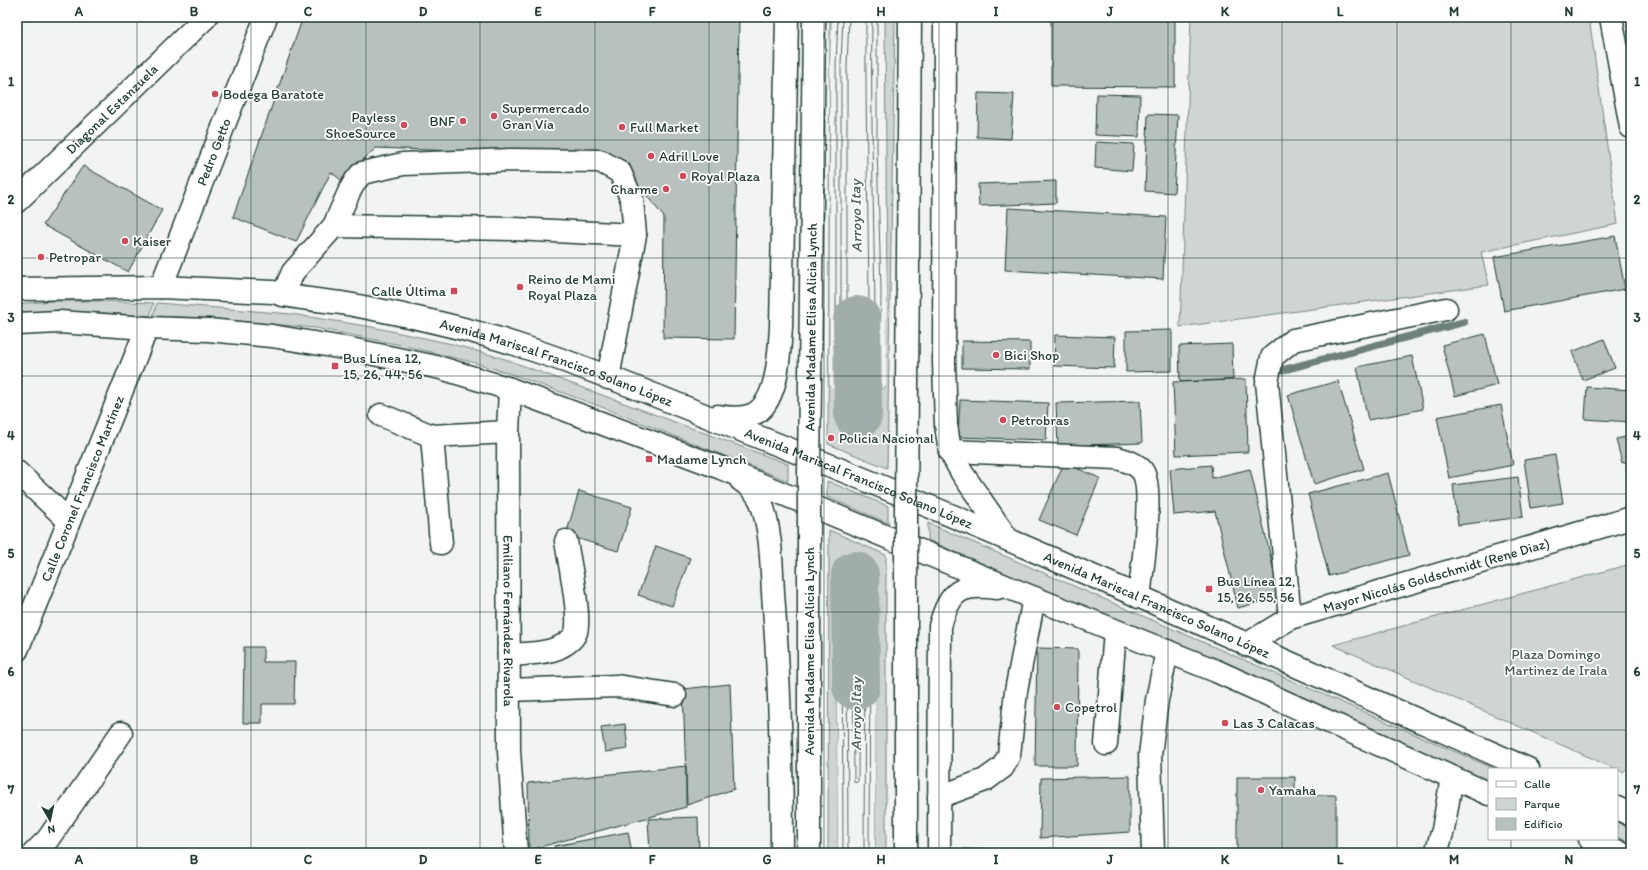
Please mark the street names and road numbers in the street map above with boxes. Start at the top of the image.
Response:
street label: Diagonal Estanzuela [62,60,161,158]
street label: Pedro Getto [193,116,234,188]
street label: Avenida Madame Elisa Alicia Lynch [801,222,820,431]
street label: Avenida Mariscal Francisco Solano López [438,315,676,410]
street label: Calle Coronel Francisco Martínez [37,393,128,584]
street label: Avenida Mariscal Francisco Solano López [742,424,976,532]
street label: Mayor Nicolás Goldschmidt (Rene Diaz) [1321,534,1551,616]
street label: Emiliano Fernández Rivarola [500,535,517,708]
street label: Avenida Madame Elisa Alicia Lynch [801,546,818,755]
street label: Avenida Mariscal Francisco Solano López [1041,548,1273,662]

